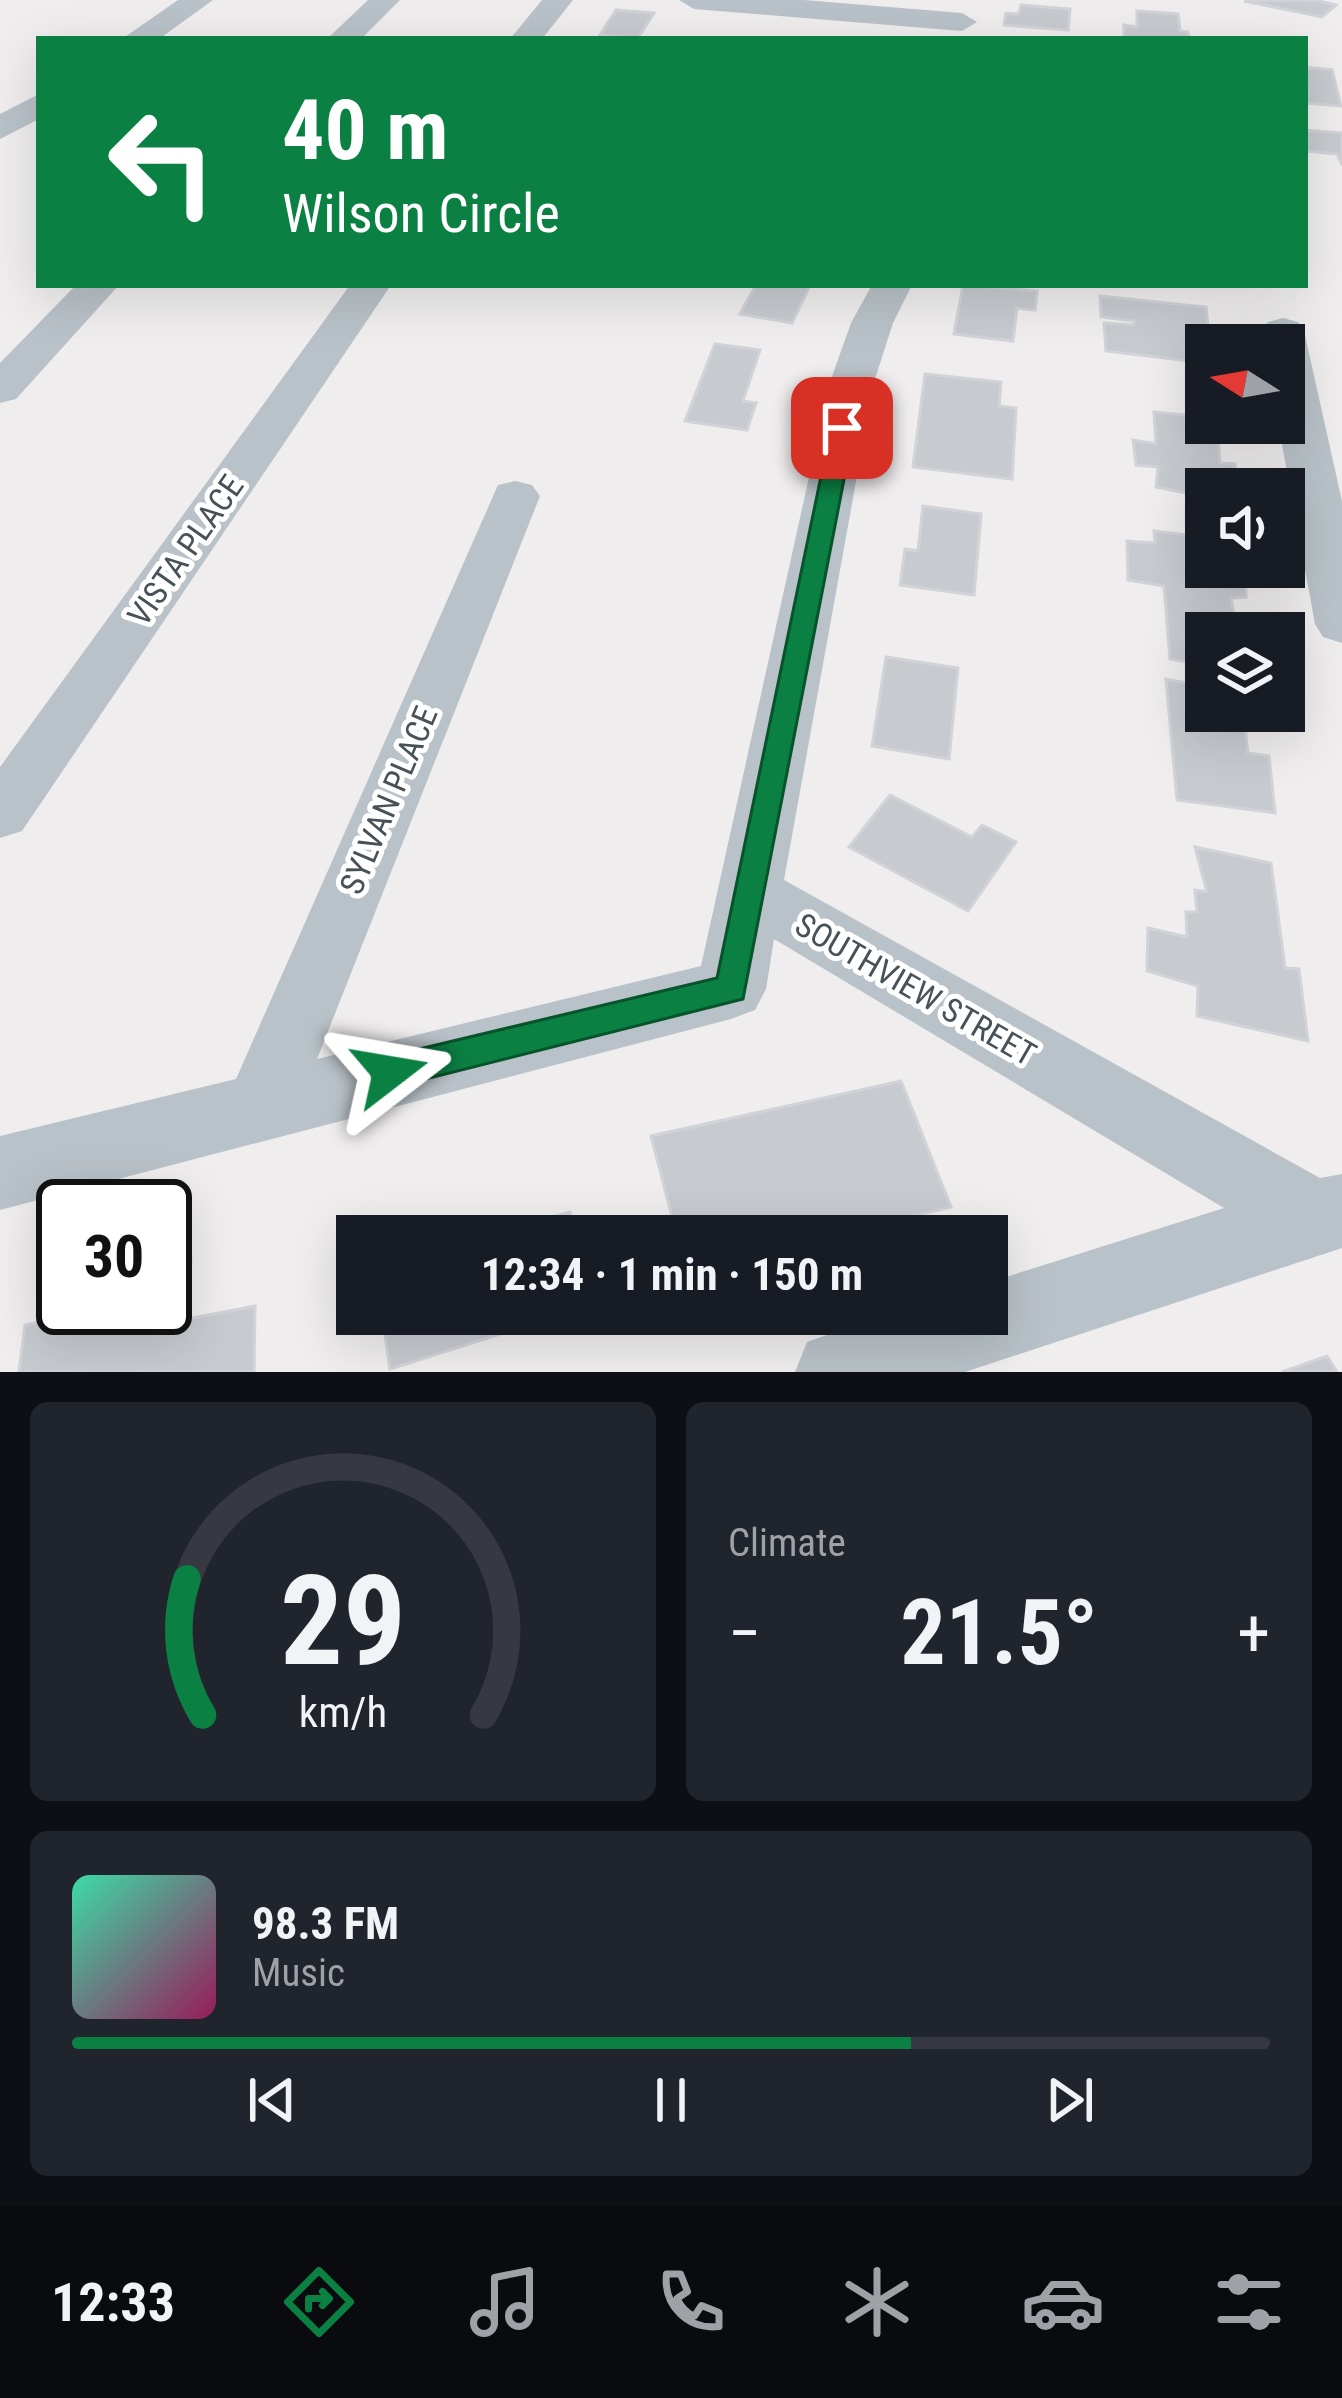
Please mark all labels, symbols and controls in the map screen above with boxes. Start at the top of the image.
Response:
text: 40 m [282,81,449,180]
icon: left [84,84,240,240]
text: Wilson Circle [282,182,560,245]
north arrow [1185,324,1305,444]
map controls [1185,324,1305,732]
pin [791,377,893,479]
icon: arrive [809,395,875,461]
street label: VISTA PLACE [119,468,251,633]
button: sound [1185,468,1305,588]
button: layers [1185,612,1305,732]
street label: SYLVAN PLACE [331,701,445,900]
street label: SOUTHVIEW STREET [789,905,1043,1074]
position arrow [327,1009,453,1135]
speed limit sign: 30 [36,1179,192,1335]
text: 12:34 · 1 min · 150 m [481,1248,863,1301]
text: Climate [728,1520,846,1566]
text: 29 [280,1548,406,1694]
text: 21.5° [900,1581,1098,1686]
text: − [728,1595,761,1672]
text: + [1237,1595,1270,1672]
text: km/h [299,1686,387,1736]
text: 98.3 FM [252,1897,399,1950]
text: Music [252,1950,345,1996]
icon: previous [239,2067,305,2133]
icon: pause [638,2067,704,2133]
icon: next [1037,2067,1103,2133]
icon: directions [277,2260,361,2344]
icon: music [463,2260,547,2344]
icon: phone [649,2260,733,2344]
icon: climate [835,2260,919,2344]
icon: car [1021,2260,1105,2344]
icon: filters [1207,2260,1291,2344]
text: 12:33 [51,2271,175,2334]

